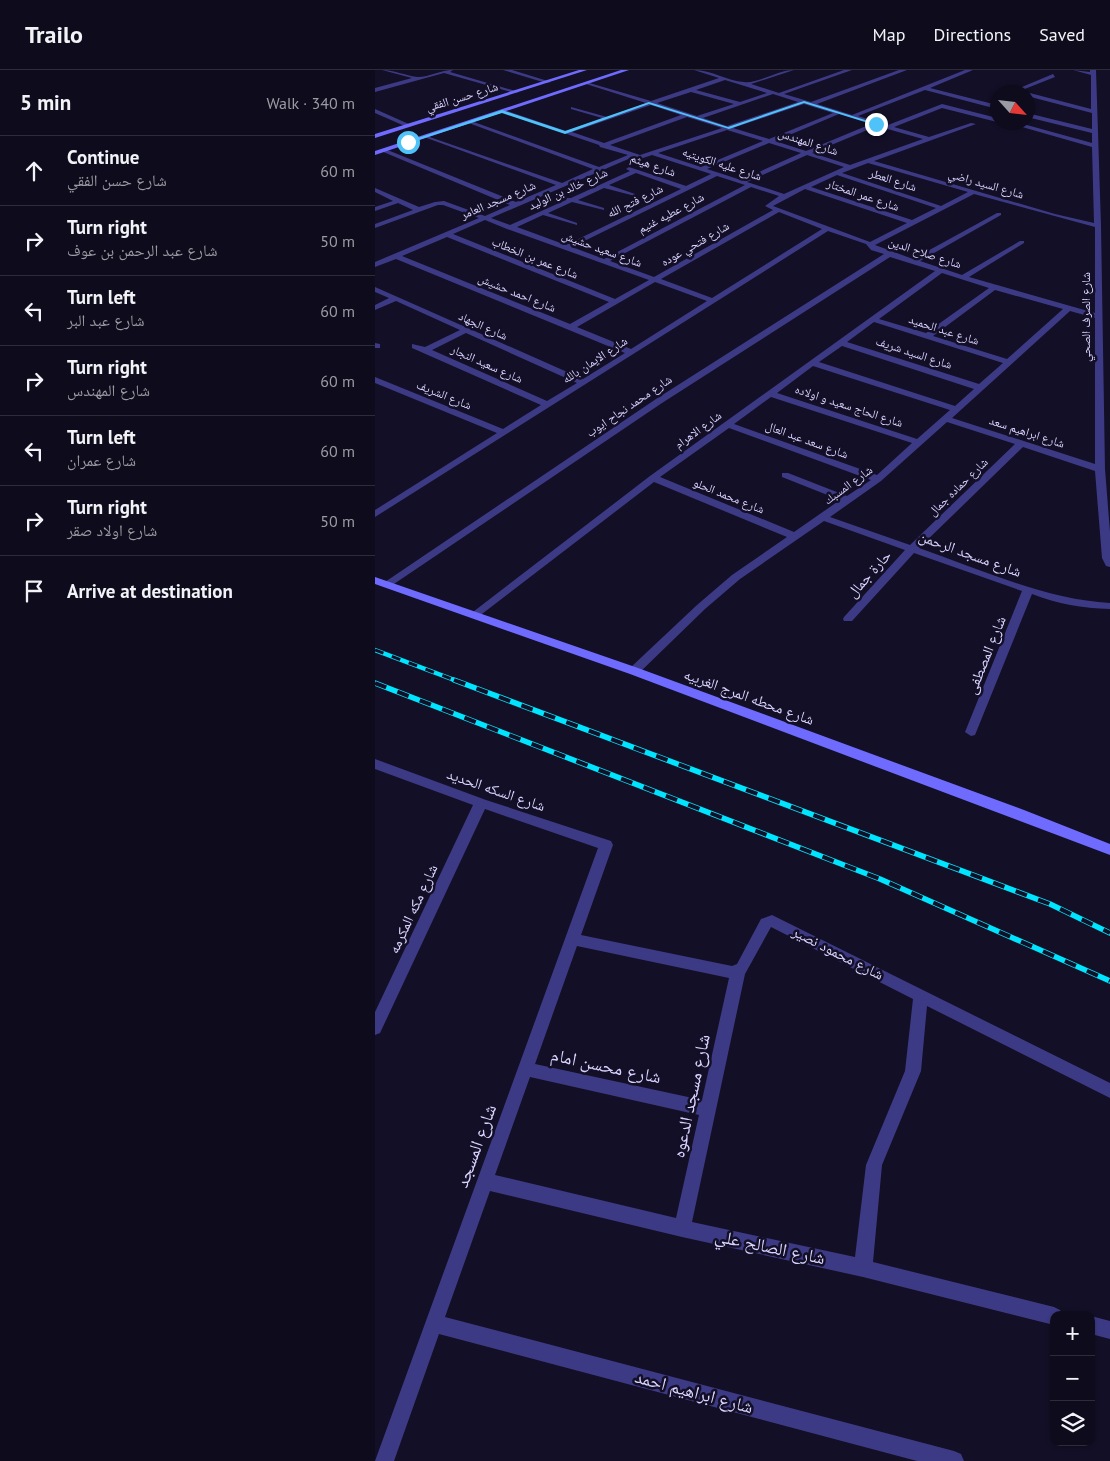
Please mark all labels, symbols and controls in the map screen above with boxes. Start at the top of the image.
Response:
text: Trailo [25,19,83,50]
text: Map [873,23,905,46]
text: Directions [933,23,1011,46]
text: Saved [1039,23,1085,46]
street label: شارع حسن الفقي [424,78,501,118]
north arrow [990,85,1035,130]
text: 5 min [20,89,71,116]
text: Walk · 340 m [266,93,355,113]
route end [865,113,888,136]
street label: شارع المهندس [776,125,840,159]
route start [397,131,420,154]
street label: شارع عليه الكويتيه [680,144,764,184]
text: Continue [67,145,139,169]
street label: شارع هيثم [628,150,678,180]
icon: ahead [20,157,48,185]
text: 60 m [320,161,355,181]
street label: شارع خالد بن الوليد [526,164,610,214]
street label: شارع العطر [866,165,919,195]
street label: شارع السيد راضي [946,166,1026,204]
text: شارع حسن الفقي [67,170,167,190]
street label: شارع عمر المختار [824,175,901,215]
street label: شارع مسجد العامر [457,177,538,223]
street label: شارع فتح الله [604,181,666,221]
street label: شارع عطيه غنيم [635,189,707,237]
text: Turn right [67,215,147,239]
street label: شارع فتحي عوده [658,218,733,272]
icon: right [20,227,48,255]
street label: شارع سعيد حشيش [560,227,644,271]
text: 50 m [320,231,355,251]
street label: شارع عمر بن الخطاب [489,233,581,283]
street label: شارع صلاح الدين [886,234,964,272]
text: شارع عبد الرحمن بن عوف [67,240,218,260]
street label: شارع احمد حشيش [476,270,558,316]
street label: شارع الصرف الصحي [1078,272,1096,362]
text: Turn left [67,285,136,309]
icon: left [20,297,48,325]
text: 60 m [320,301,355,321]
street label: شارع الجهاد [456,308,510,344]
text: شارع عبد البر [67,310,145,330]
street label: شارع عبد الحميد [907,311,981,349]
street label: شارع الايمان بالله [559,333,631,387]
street label: شارع السيد شريف [874,333,954,373]
street label: شارع سعيد النجار [448,341,525,387]
text: Turn right [67,355,147,379]
icon: right [20,367,48,395]
text: 60 m [320,371,355,391]
street label: شارع محمد نجاح ايوب [583,371,675,441]
street label: شارع الشريف [414,377,474,413]
text: شارع المهندس [67,380,150,400]
street label: شارع الحاج سعيد و اولاده [793,381,905,431]
street label: شارع الاهرام [671,407,725,453]
street label: شارع ابراهيم سعد [987,412,1067,452]
street label: شارع سعد عبد العال [763,418,851,462]
text: Turn left [67,425,136,449]
icon: left [20,437,48,465]
text: 60 m [320,441,355,461]
text: شارع عمران [67,450,136,470]
street label: شارع حماده جمال [925,454,991,520]
street label: شارع المسبك [820,462,876,508]
street label: شارع محمد الحلو [691,474,767,518]
text: Turn right [67,495,147,519]
icon: right [20,507,48,535]
text: 50 m [320,511,355,531]
text: شارع اولاد صقر [67,520,157,540]
street label: شارع مسجد الرحمن [916,526,1024,582]
street label: حارة جمال [842,546,896,602]
icon: arrive [20,577,48,605]
text: Arrive at destination [67,579,233,603]
street label: شارع المصطفى [961,613,1011,697]
street label: شارع محطه المرج الغربيه [681,664,817,730]
street label: شارع السكه الحديد [444,764,548,816]
street label: شارع مكه المكرمه [384,861,443,957]
street label: شارع محمود نصير [788,921,887,985]
street label: شارع مسجد الدعوه [666,1032,715,1160]
street label: شارع محسن امام [549,1043,663,1089]
street label: شارع المسجد [450,1101,501,1191]
street label: شارع الصالح علي [712,1224,827,1273]
map controls [1050,1311,1095,1446]
button: + [1050,1311,1095,1356]
button: − [1050,1356,1095,1401]
street label: شارع ابراهيم احمد [632,1365,756,1419]
button: layers [1050,1401,1095,1446]

